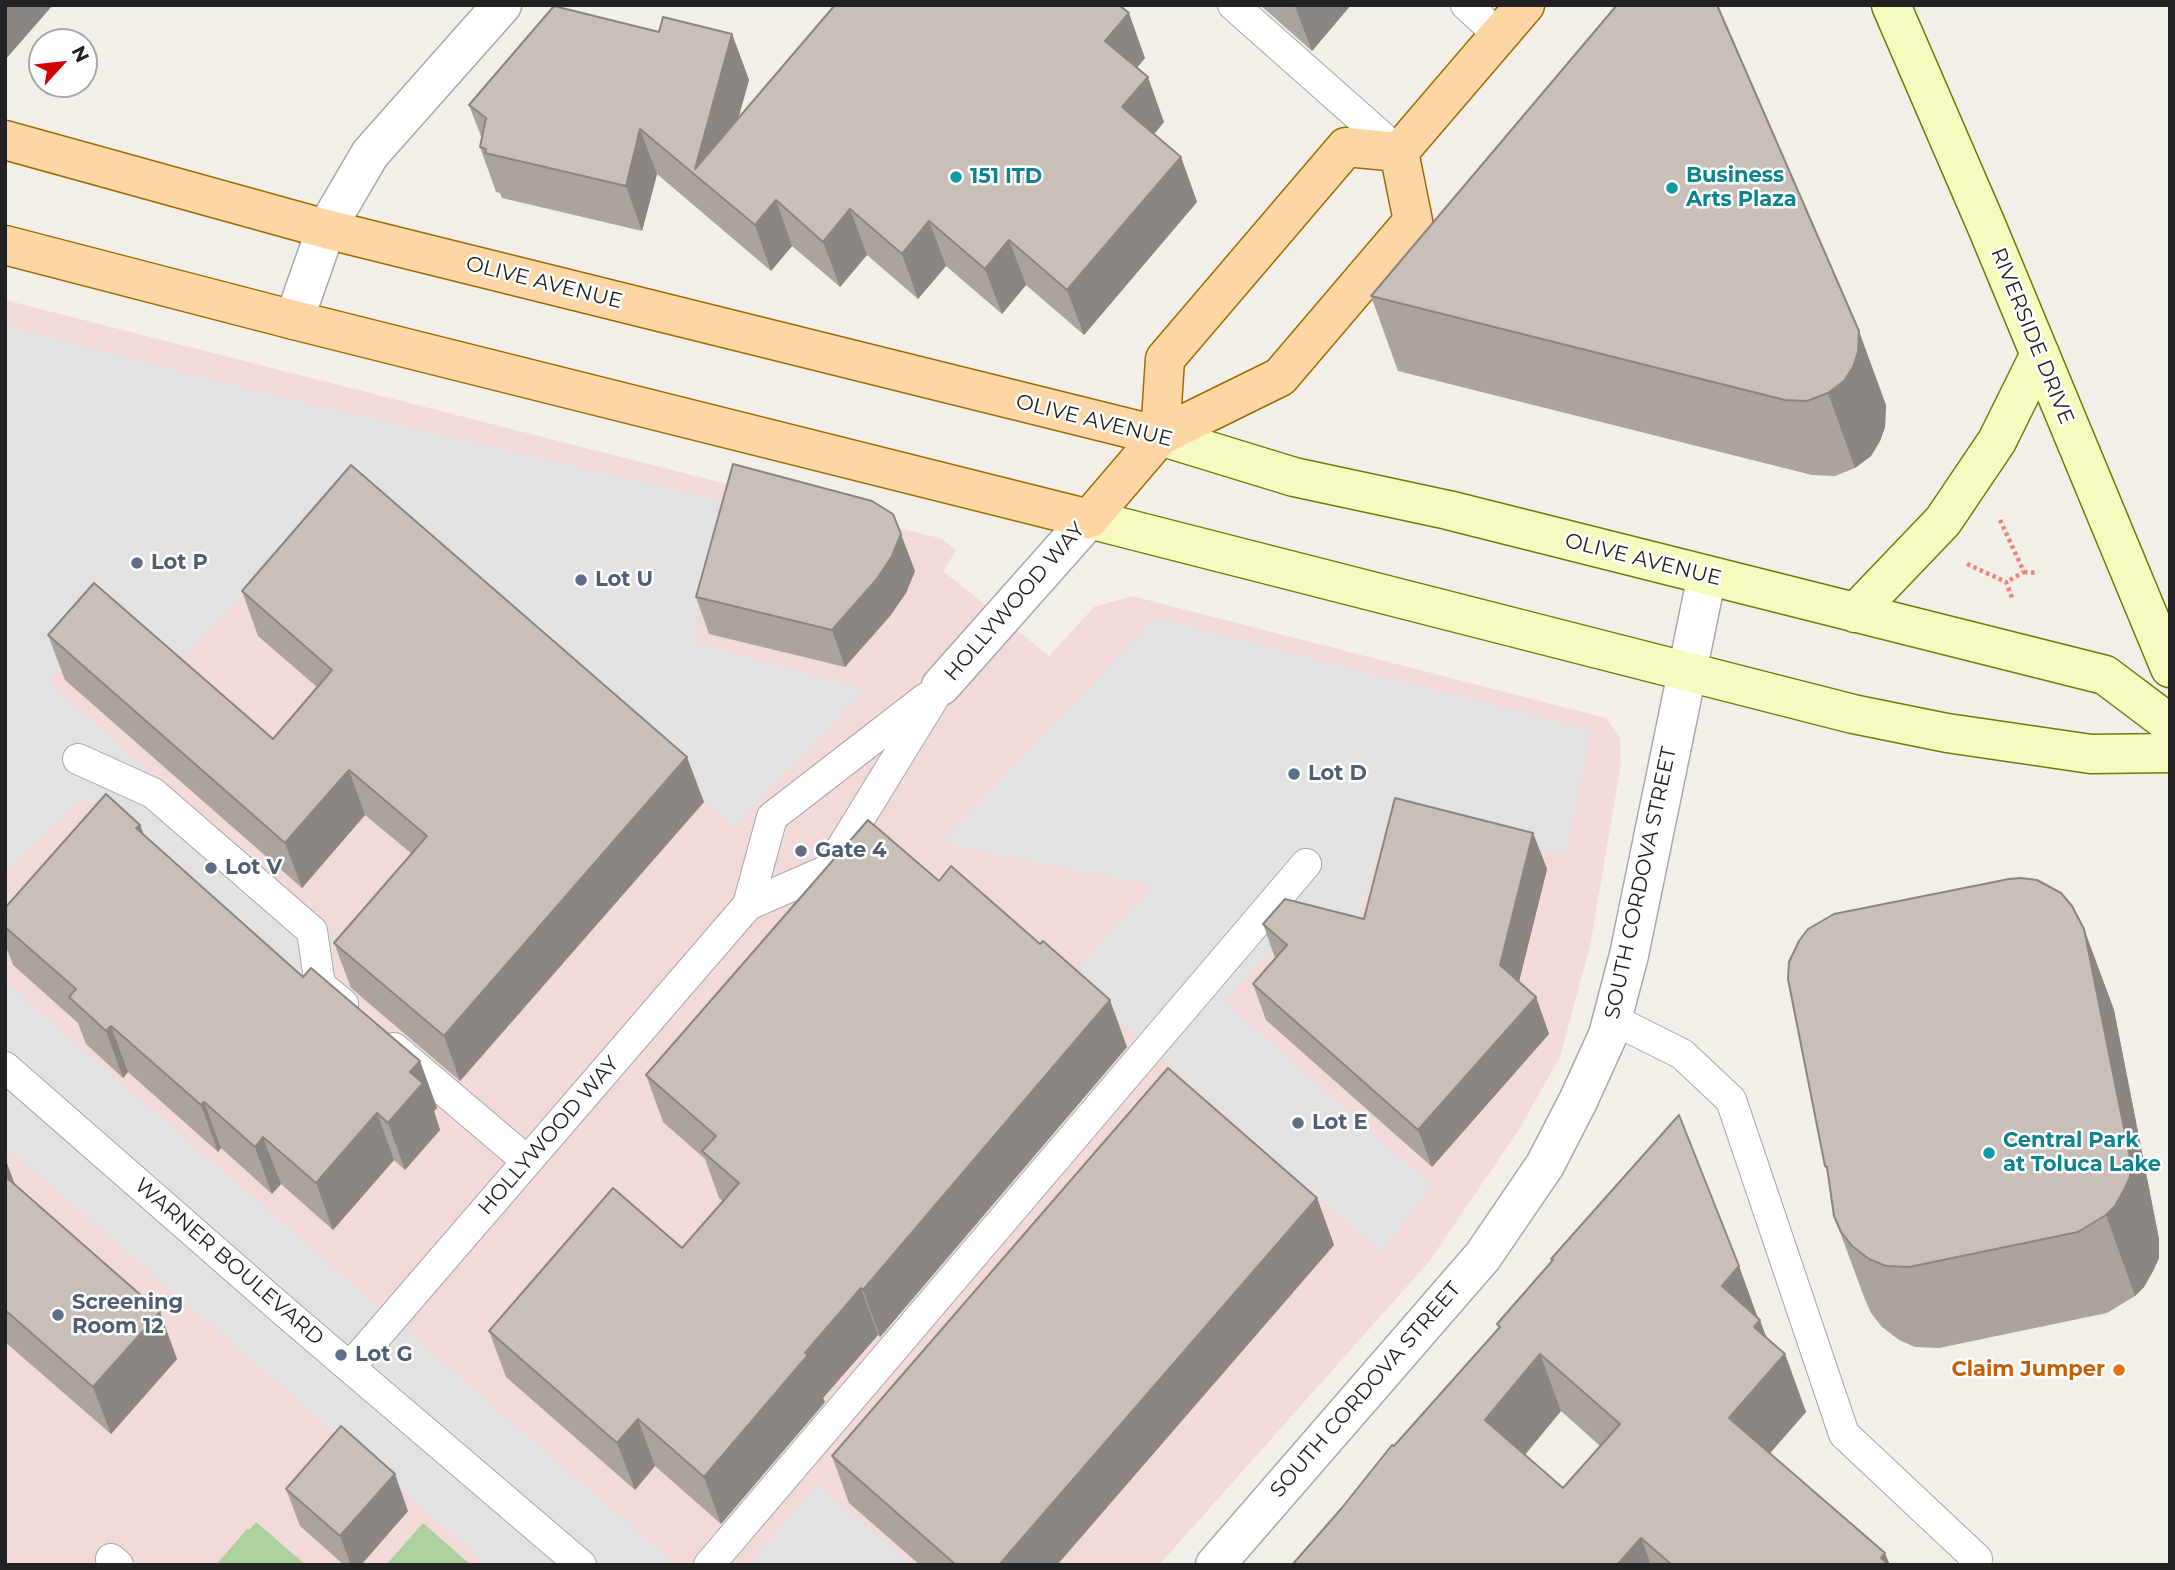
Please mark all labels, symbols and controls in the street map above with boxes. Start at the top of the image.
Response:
north arrow [28,28,98,98]
text: N [67,42,94,66]
place label: Business Arts Plaza [1686,163,1797,213]
place label: 151 ITD [970,164,1042,190]
marker: 151 ITD [948,169,964,185]
marker: Business Arts Plaza [1664,180,1680,196]
street label: RIVERSIDE DRIVE [1985,244,2079,428]
street label: OLIVE AVENUE [463,251,625,315]
street label: OLIVE AVENUE [1013,389,1175,453]
street label: HOLLYWOOD WAY [939,518,1091,686]
street label: OLIVE AVENUE [1562,528,1724,592]
place label: Lot P [151,550,208,576]
marker: Lot P [129,555,145,571]
place label: Lot U [595,567,653,593]
marker: Lot U [573,572,589,588]
street label: SOUTH CORDOVA STREET [1600,745,1682,1021]
place label: Lot D [1308,761,1367,787]
marker: Lot D [1286,766,1302,782]
place label: Gate 4 [815,838,887,864]
marker: Gate 4 [793,843,809,859]
place label: Lot V [225,855,282,881]
marker: Lot V [203,860,219,876]
street label: HOLLYWOOD WAY [473,1052,625,1220]
place label: Lot E [1312,1110,1368,1136]
marker: Lot E [1290,1115,1306,1131]
place label: Central Park at Toluca Lake [2003,1128,2161,1178]
marker: Central Park at Toluca Lake [1981,1145,1997,1161]
street label: WARNER BOULEVARD [129,1173,329,1351]
street label: SOUTH CORDOVA STREET [1265,1277,1467,1503]
place label: Screening Room 12 [72,1290,183,1340]
marker: Screening Room 12 [50,1307,66,1323]
place label: Lot G [355,1342,413,1368]
marker: Lot G [333,1347,349,1363]
place label: Claim Jumper [1952,1357,2105,1383]
marker: Claim Jumper [2111,1362,2127,1378]

